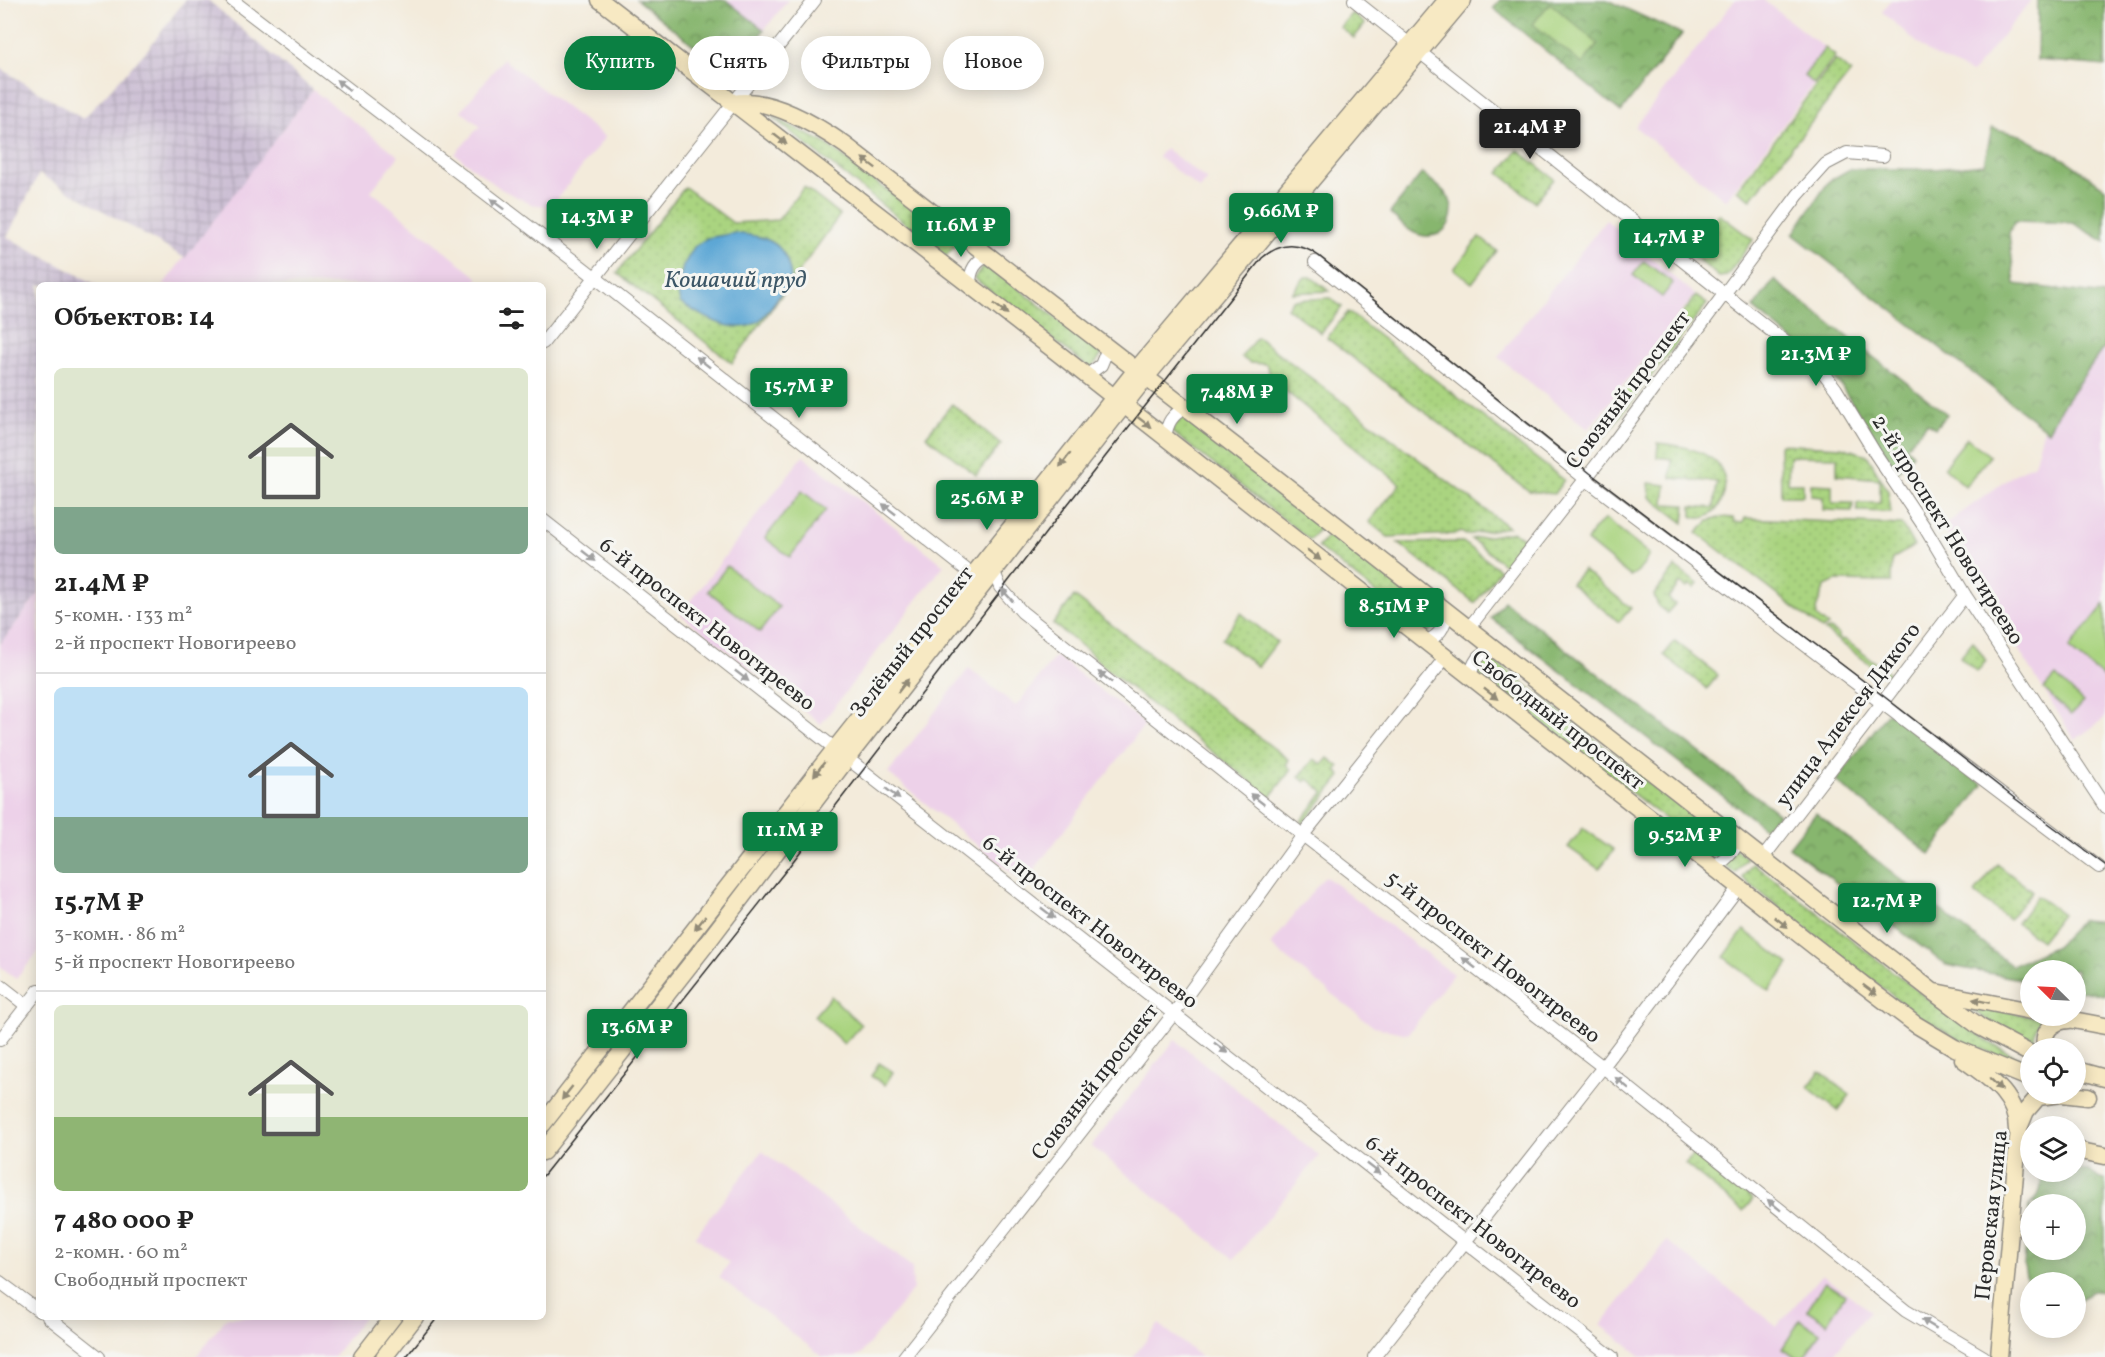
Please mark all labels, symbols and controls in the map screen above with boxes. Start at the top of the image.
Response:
chip: Купить [564,36,676,90]
chip: Снять [688,36,789,90]
chip: Фильтры [801,36,931,90]
chip: Новое [943,36,1044,90]
one-way arrow [335,79,351,92]
pin: 21.4M ₽ [1475,109,1585,160]
text: 21.4M ₽ [1493,114,1567,142]
one-way arrow [772,133,788,145]
one-way arrow [862,157,878,169]
pin: 9.66M ₽ [1226,193,1336,244]
text: 9.66M ₽ [1243,198,1319,226]
one-way arrow [490,199,505,211]
pin: 14.3M ₽ [542,199,652,250]
text: 14.3M ₽ [561,204,633,232]
pin: 11.6M ₽ [906,207,1016,258]
text: 11.6M ₽ [926,212,996,240]
pin: 14.7M ₽ [1614,219,1724,270]
text: 14.7M ₽ [1633,224,1705,252]
water label: Кошачий пруд [664,264,806,298]
text: Объектов: 14 [54,300,215,336]
icon: filters [495,302,528,335]
one-way arrow [994,303,1009,315]
street label: Союзный проспект [1559,305,1699,476]
pin: 21.3M ₽ [1761,336,1871,387]
text: 21.3M ₽ [1781,341,1851,369]
one-way arrow [695,357,710,369]
pin: 15.7M ₽ [744,368,854,419]
text: 15.7M ₽ [764,373,834,401]
pin: 7.48M ₽ [1182,374,1292,425]
text: 7.48M ₽ [1200,379,1274,407]
icon: home [237,407,345,515]
street label: 2-й проспект Новогиреево [1863,409,2031,652]
one-way arrow [1137,415,1152,427]
one-way arrow [1058,452,1071,468]
pin: 25.6M ₽ [932,480,1042,531]
text: 25.6M ₽ [950,485,1024,513]
one-way arrow [881,502,897,515]
street label: 6-й проспект Новогиреево [592,531,821,719]
one-way arrow [581,549,597,562]
one-way arrow [1306,549,1322,562]
street label: Зелёный проспект [844,560,982,725]
text: 21.4M ₽ [54,566,149,602]
one-way arrow [1001,588,1014,603]
pin: 8.51M ₽ [1339,588,1449,639]
text: 8.51M ₽ [1359,593,1429,621]
text: 5-комн. · 133 m² [54,602,192,630]
street label: улица Алексея Дикого [1769,616,1929,815]
text: 2-й проспект Новогиреево [54,630,296,658]
street label: Свободный проспект [1464,643,1651,799]
one-way arrow [735,670,750,682]
one-way arrow [1097,672,1112,684]
one-way arrow [897,679,909,694]
one-way arrow [1483,687,1499,700]
icon: home [237,726,345,834]
one-way arrow [814,762,826,777]
one-way arrow [886,787,901,799]
one-way arrow [1249,792,1265,805]
pin: 11.1M ₽ [735,812,845,863]
text: 11.1M ₽ [757,817,823,845]
pin: 9.52M ₽ [1630,817,1740,868]
text: 9.52M ₽ [1648,822,1722,850]
street label: 6-й проспект Новогиреево [975,829,1204,1017]
street label: 5-й проспект Новогиреево [1378,864,1607,1052]
pin: 12.7M ₽ [1832,883,1942,934]
text: 15.7M ₽ [54,885,144,921]
text: 12.7M ₽ [1852,888,1922,916]
one-way arrow [1039,907,1055,919]
one-way arrow [694,915,706,931]
one-way arrow [1773,915,1789,928]
text: 3-комн. · 86 m² [54,921,185,949]
text: 5-й проспект Новогиреево [54,949,295,977]
one-way arrow [1461,958,1476,970]
north arrow [2020,960,2086,1026]
map controls [2020,960,2086,1338]
one-way arrow [1861,984,1877,996]
one-way arrow [1972,996,1991,1005]
street label: Союзный проспект [1025,997,1167,1168]
pin: 13.6M ₽ [582,1009,692,1060]
text: 13.6M ₽ [601,1014,673,1042]
button: locate [2020,1038,2086,1104]
one-way arrow [1214,1042,1229,1054]
icon: home [237,1044,345,1152]
one-way arrow [1988,1077,2002,1091]
one-way arrow [1615,1078,1630,1090]
one-way arrow [561,1086,573,1101]
button: layers [2020,1116,2086,1182]
street label: Перовская улица [1968,1128,2017,1302]
street label: 6-й проспект Новогиреево [1358,1129,1587,1317]
one-way arrow [1367,1163,1382,1175]
button: + [2020,1194,2086,1260]
one-way arrow [1767,1200,1782,1212]
text: 7 480 000 ₽ [54,1203,194,1239]
text: 2-комн. · 60 m² [54,1239,188,1267]
text: Свободный проспект [54,1267,247,1295]
button: − [2020,1272,2086,1338]
one-way arrow [1920,1319,1937,1329]

